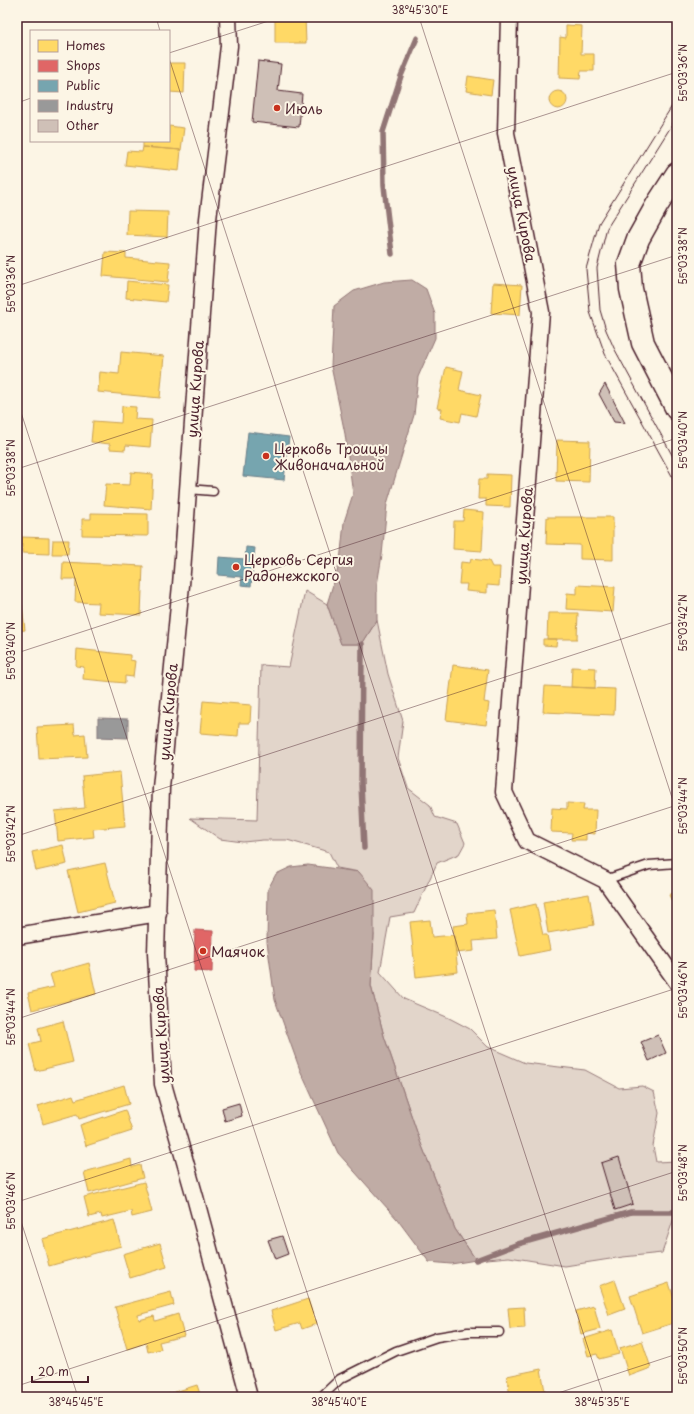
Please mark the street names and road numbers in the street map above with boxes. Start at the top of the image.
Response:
street label: улица Кирова [502,164,542,264]
street label: улица Кирова [181,339,209,438]
street label: улица Кирова [510,486,538,585]
street label: улица Кирова [153,662,183,761]
street label: улица Кирова [147,985,175,1084]

